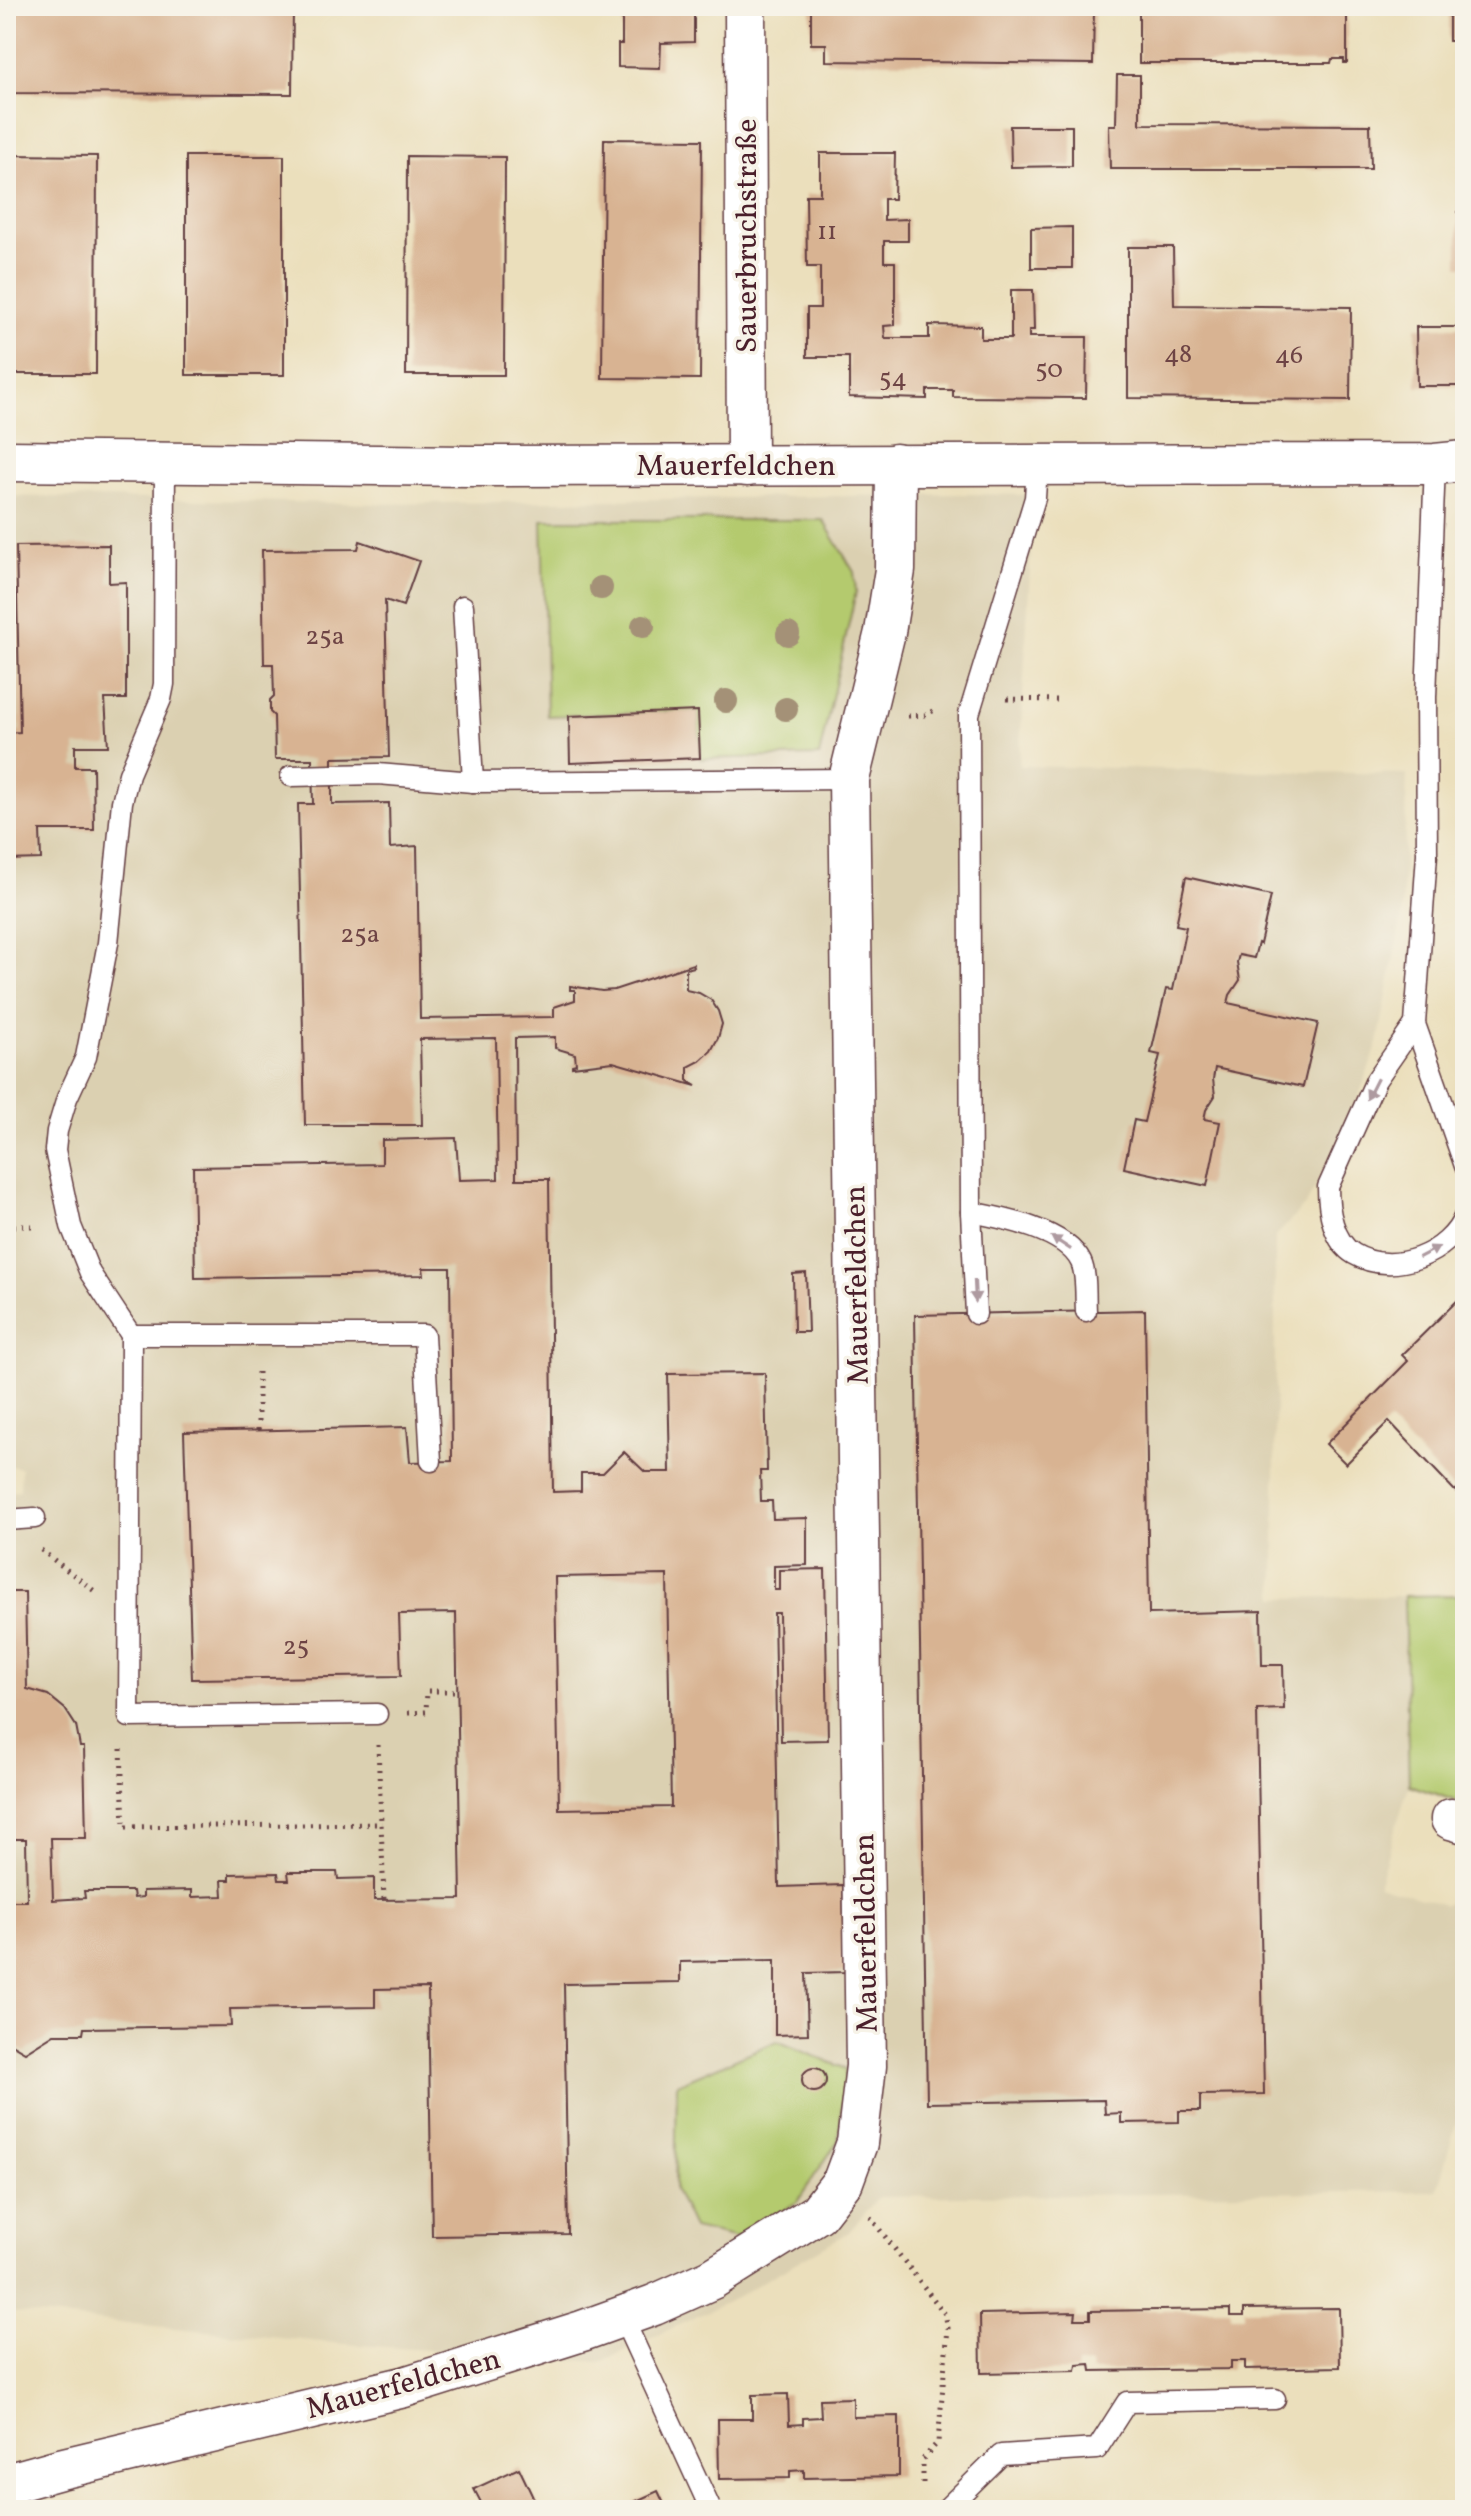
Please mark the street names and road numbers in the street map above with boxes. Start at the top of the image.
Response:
street label: Sauerbruchstraße [727,119,769,353]
street label: Mauerfeldchen [636,446,836,488]
street label: Mauerfeldchen [835,1185,881,1385]
street label: Mauerfeldchen [844,1833,890,2033]
street label: Mauerfeldchen [302,2339,505,2431]

